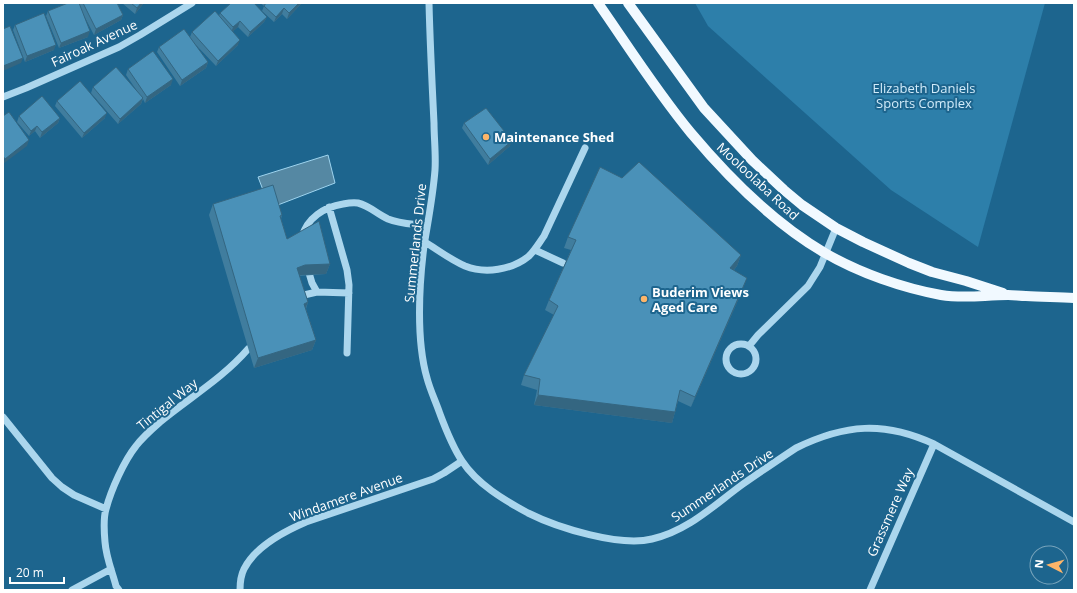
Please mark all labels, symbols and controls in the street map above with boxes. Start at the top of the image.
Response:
street label: Fairoak Avenue [48,15,140,71]
park label: Elizabeth Daniels Sports Complex [872,79,976,112]
place label: Maintenance Shed [494,128,614,146]
marker: Maintenance Shed [481,132,491,142]
street label: Mooloolaba Road [713,138,803,224]
street label: Summerlands Drive [400,183,430,303]
place label: Buderim Views Aged Care [652,283,749,316]
marker: Buderim Views Aged Care [639,294,649,304]
street label: Tintigal Way [133,374,201,434]
street label: Summerlands Drive [667,444,777,526]
street label: Grassmere Way [862,464,918,559]
street label: Windamere Avenue [287,468,405,526]
north arrow [1029,545,1069,585]
scale bar [10,559,64,585]
text: N [1031,559,1046,569]
text: 20 m [16,564,44,581]

